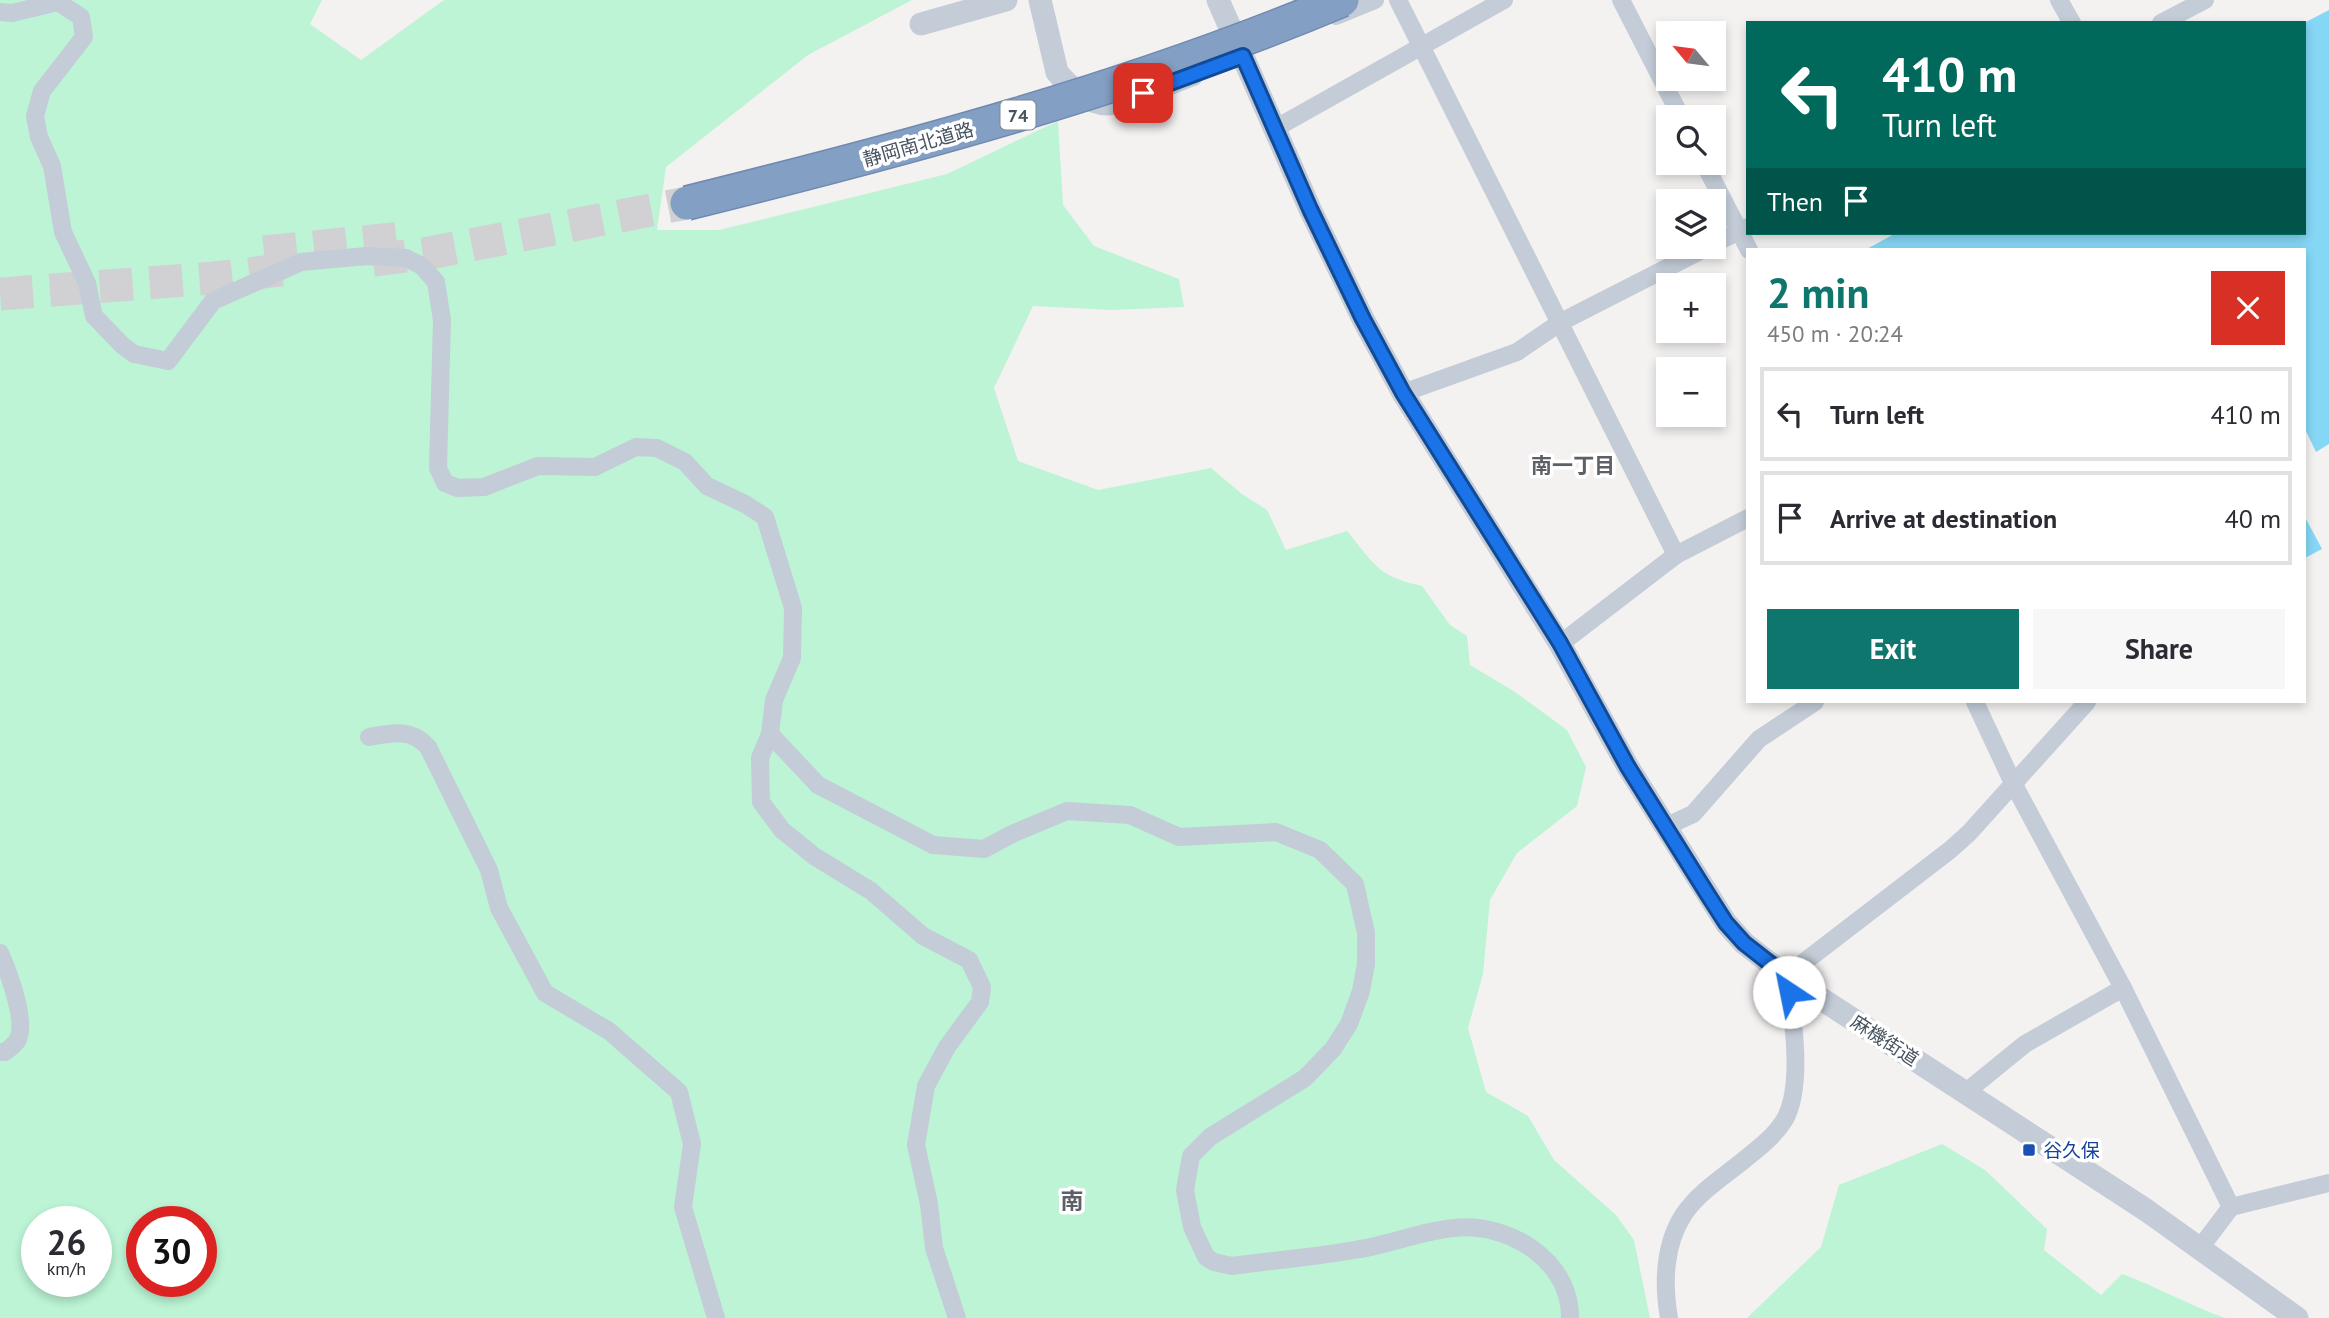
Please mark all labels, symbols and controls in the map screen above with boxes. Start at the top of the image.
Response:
north arrow [1656,21,1726,91]
map controls [1656,21,1726,427]
text: 410 m [1882,42,2017,106]
icon: left [1767,49,1858,140]
pin [1113,63,1173,123]
icon: arrive [1124,74,1162,112]
road number: 74 [1000,100,1036,130]
text: Turn left [1882,104,1997,146]
button: search [1656,105,1726,175]
street label: 静岡南北道路 [860,117,976,171]
icon: arrive [1837,182,1875,220]
text: Then [1767,185,1823,218]
button: layers [1656,189,1726,259]
text: 2 min [1767,265,1869,320]
button: close [2211,271,2285,345]
button: + [1656,273,1726,343]
text: 450 m · 20:24 [1767,319,1903,348]
button: − [1656,357,1726,427]
icon: left [1771,395,1809,433]
text: Turn left [1830,398,1924,431]
text: 410 m [2210,398,2281,431]
district label: 南一丁目 [1531,452,1615,479]
icon: arrive [1771,499,1809,537]
text: Arrive at destination [1830,502,2057,535]
text: 40 m [2225,502,2281,535]
button: Exit [1767,609,2019,689]
button: Share [2033,609,2285,689]
position arrow [1752,955,1826,1029]
street label: 麻機街道 [1847,1009,1923,1071]
place label: 谷久保 [2043,1138,2100,1162]
marker: 谷久保 [2021,1142,2037,1158]
district label: 南 [1061,1186,1084,1215]
speed limit sign: 30 [126,1206,217,1297]
text: 26 [47,1219,86,1265]
text: km/h [47,1257,86,1280]

